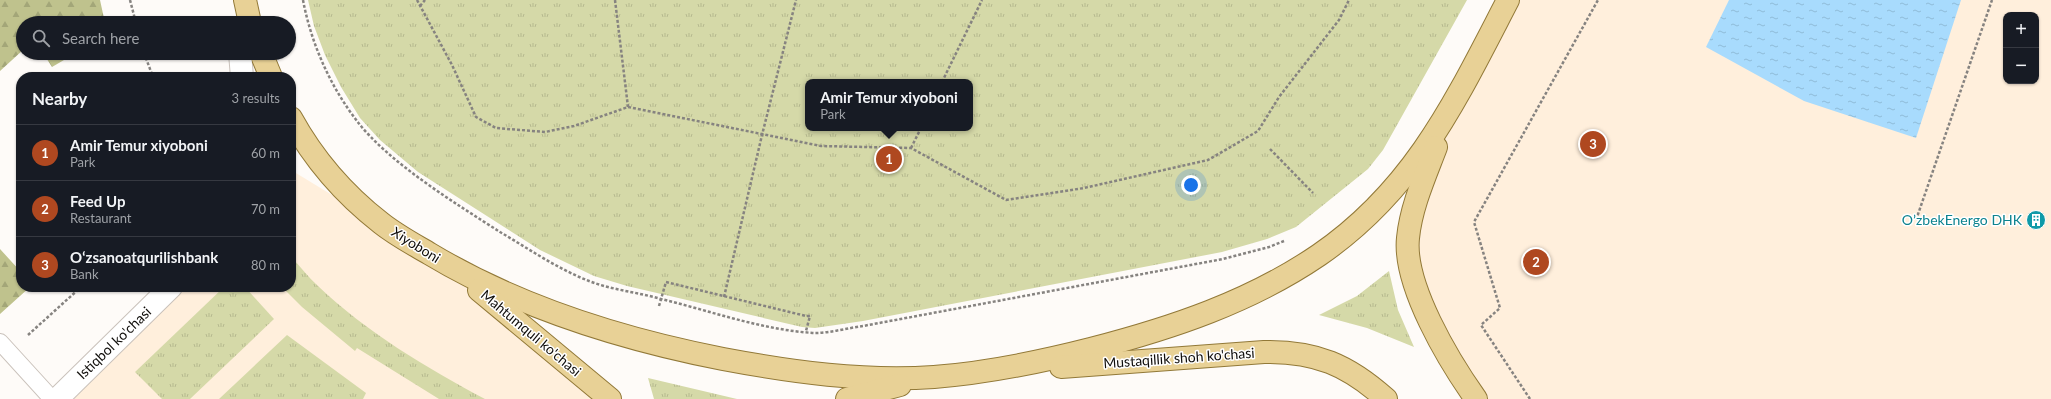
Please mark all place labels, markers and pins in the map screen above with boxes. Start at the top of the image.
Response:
pin: 3 [1580,129,1606,159]
pin: 1 [876,144,902,174]
building icon: O’zbekEnergo DHK [2025,209,2047,231]
place label: O’zbekEnergo DHK [1902,211,2023,228]
pin: 2 [1523,247,1549,277]

